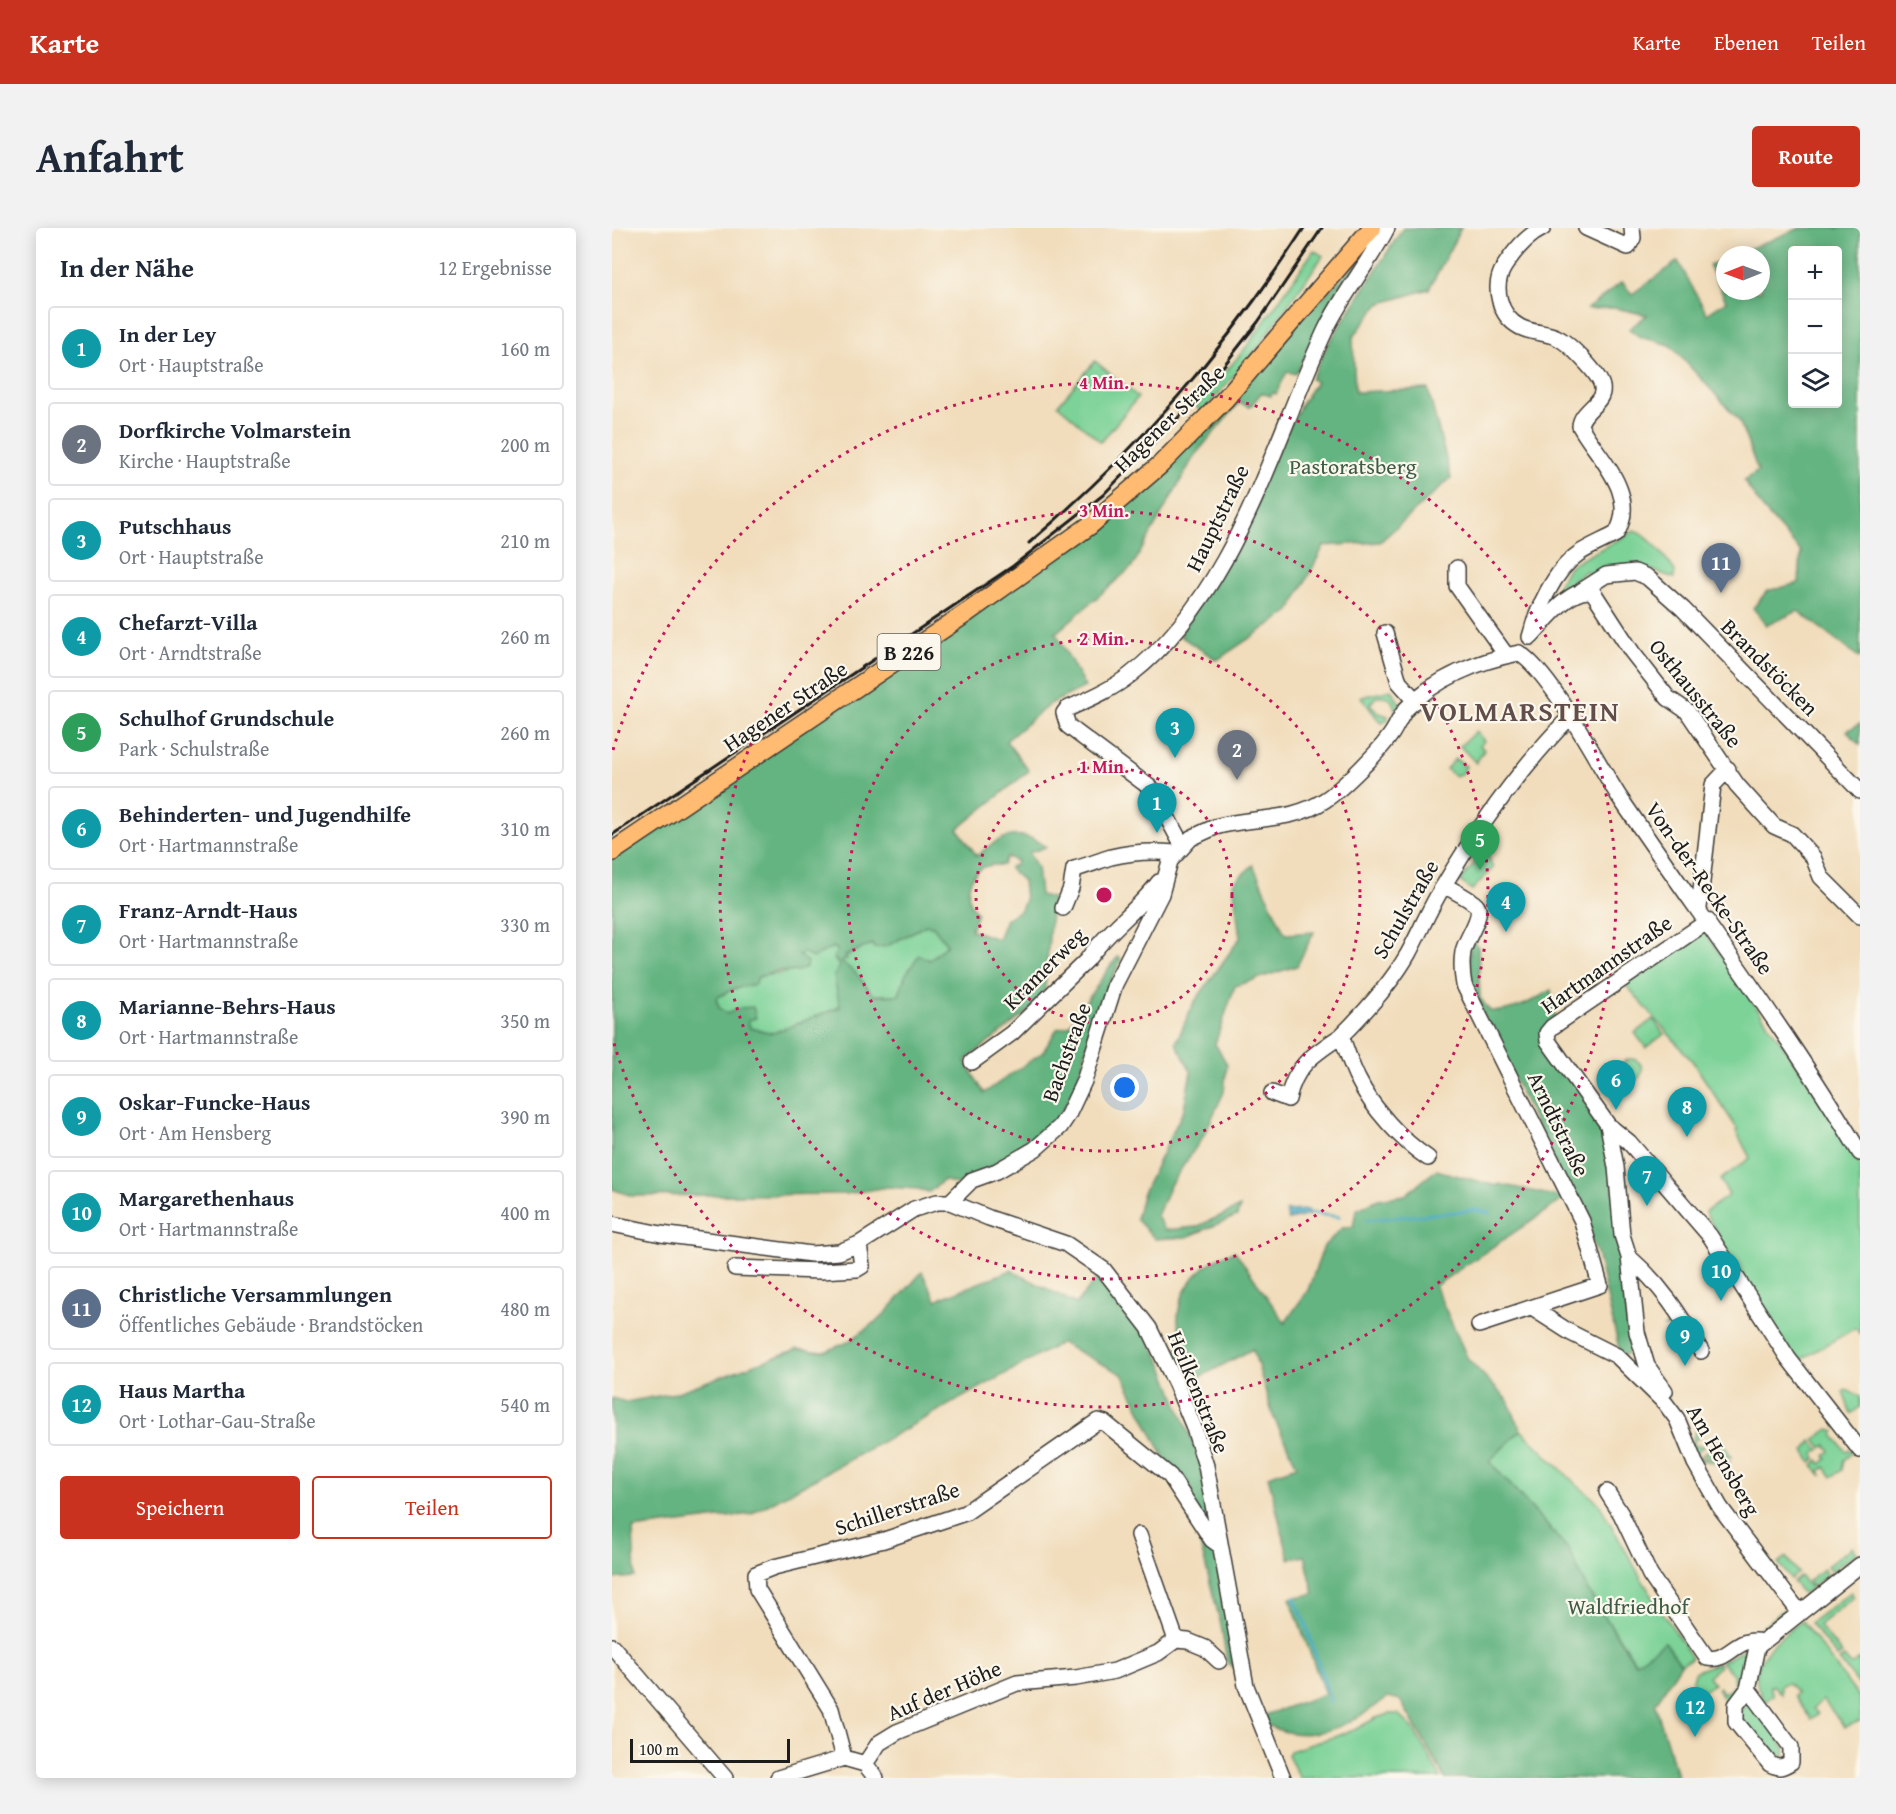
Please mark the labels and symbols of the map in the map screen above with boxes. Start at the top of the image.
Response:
north arrow [1716,246,1770,300]
street label: Hagener Straße [1106,357,1232,479]
text: 4 Min. [1079,369,1129,396]
park label: Pastoratsberg [1289,450,1417,482]
street label: Hauptstraße [1177,459,1257,577]
text: 3 Min. [1079,497,1129,524]
pin: 11 [1702,544,1740,593]
street label: Brandstöcken [1714,611,1826,723]
text: 2 Min. [1079,625,1129,652]
street label: Osthausstraße [1642,632,1750,754]
road number: B 226 [878,634,940,670]
street label: Hagener Straße [716,653,854,759]
district label: VOLMARSTEIN [1420,690,1620,731]
pin: 3 [1156,708,1194,758]
pin: 2 [1218,730,1256,780]
text: 1 Min. [1079,753,1129,780]
pin: 1 [1138,784,1176,833]
street label: Von-der-Recke-Straße [1638,795,1782,981]
pin: 5 [1460,820,1500,870]
street label: Schulstraße [1364,854,1446,964]
pin: 4 [1486,882,1526,932]
centre of rings [1094,885,1114,905]
street label: Hartmannstraße [1534,907,1678,1021]
street label: Kramerweg [995,919,1093,1017]
street label: Bachstraße [1033,998,1099,1106]
pin: 6 [1596,1060,1636,1110]
street label: Arndtstraße [1520,1066,1598,1182]
your location [1110,1073,1139,1102]
pin: 8 [1668,1088,1706,1137]
pin: 7 [1628,1156,1666,1206]
pin: 10 [1702,1252,1740,1301]
pin: 9 [1666,1316,1704,1366]
street label: Heilkenstraße [1160,1326,1238,1458]
street label: Am Hensberg [1679,1398,1769,1522]
street label: Schillerstraße [831,1473,963,1543]
park label: Waldfriedhof [1567,1590,1692,1622]
street label: Auf der Höhe [882,1652,1006,1728]
pin: 12 [1676,1688,1714,1737]
scale bar [630,1736,790,1764]

